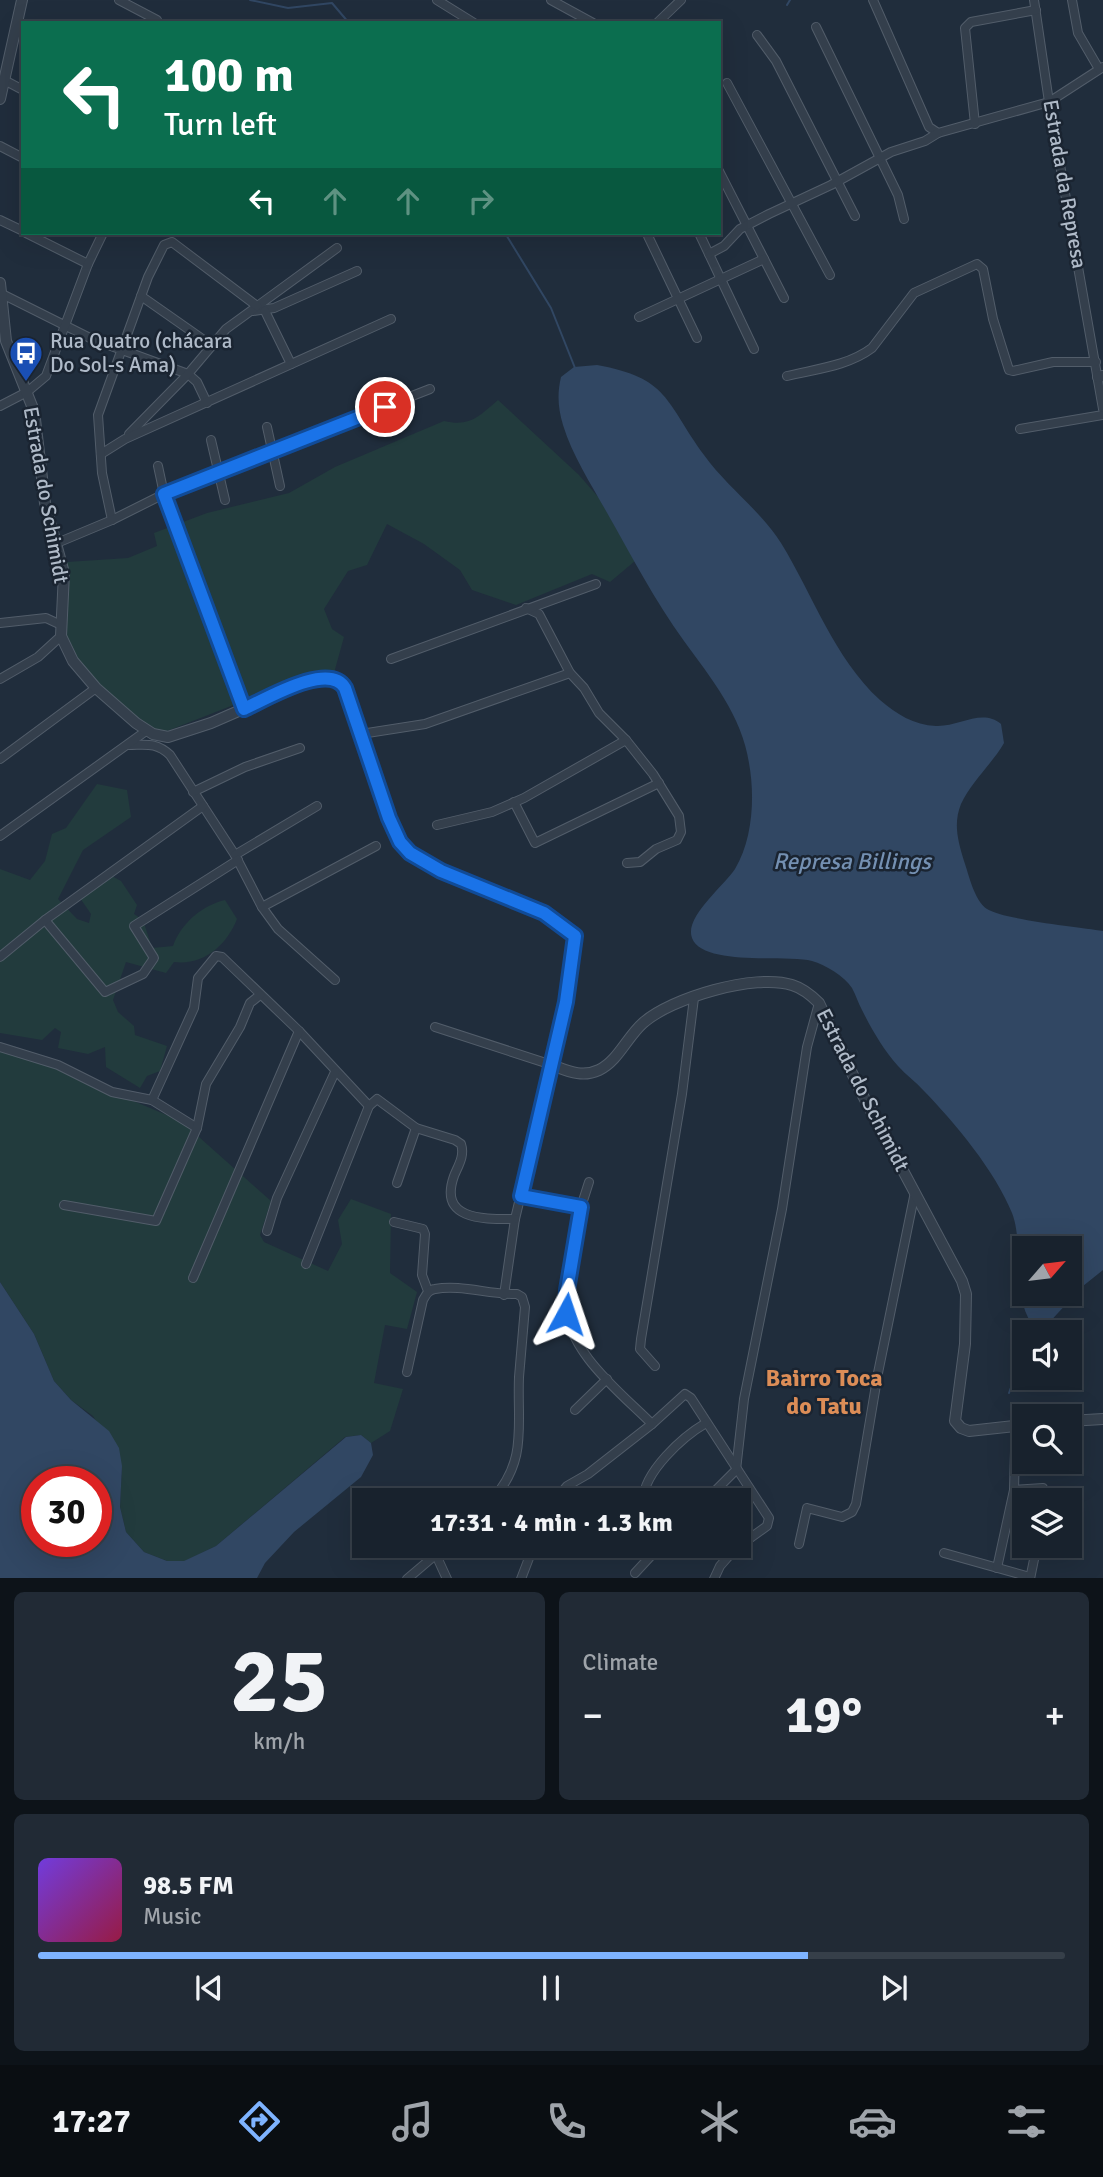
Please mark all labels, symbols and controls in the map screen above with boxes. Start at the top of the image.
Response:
text: 100 m [164,45,294,105]
icon: left [49,49,140,140]
street label: Estrada da Represa [1037,98,1093,270]
text: Turn left [164,105,277,144]
icon: left [243,182,281,220]
icon: ahead [316,182,354,220]
icon: ahead [389,182,427,220]
icon: right [462,182,500,220]
place label: Rua Quatro (chácara Do Sol-s Ama) [50,328,232,378]
bus stop icon: Rua Quatro (chácara Do Sol-s Ama) [7,334,45,383]
pin [355,377,415,437]
icon: arrive [366,388,404,426]
street label: Estrada do Schimidt [18,404,74,586]
water label: Represa Billings [773,847,933,876]
street label: Estrada do Schimidt [811,1004,915,1176]
north arrow [1012,1236,1082,1306]
map controls [1012,1236,1082,1558]
position arrow [529,1277,603,1351]
button: sound [1012,1320,1082,1390]
district label: Bairro Toca do Tatu [765,1363,883,1421]
button: search [1012,1404,1082,1474]
speed limit sign: 30 [21,1466,112,1557]
button: layers [1012,1488,1082,1558]
text: 17:31 · 4 min · 1.3 km [430,1507,673,1539]
text: 25 [230,1625,328,1738]
text: Climate [583,1648,658,1677]
text: 19° [785,1683,862,1747]
text: − [583,1692,603,1739]
text: + [1044,1692,1065,1739]
text: km/h [253,1727,305,1756]
text: 98.5 FM [143,1870,234,1902]
text: Music [143,1902,201,1931]
icon: previous [190,1969,228,2007]
icon: pause [532,1969,570,2007]
icon: next [875,1969,913,2007]
icon: directions [235,2097,284,2146]
icon: music [388,2097,437,2146]
icon: phone [542,2097,591,2146]
icon: climate [695,2097,744,2146]
icon: car [848,2097,897,2146]
icon: filters [1002,2097,1051,2146]
text: 17:27 [52,2102,131,2141]

